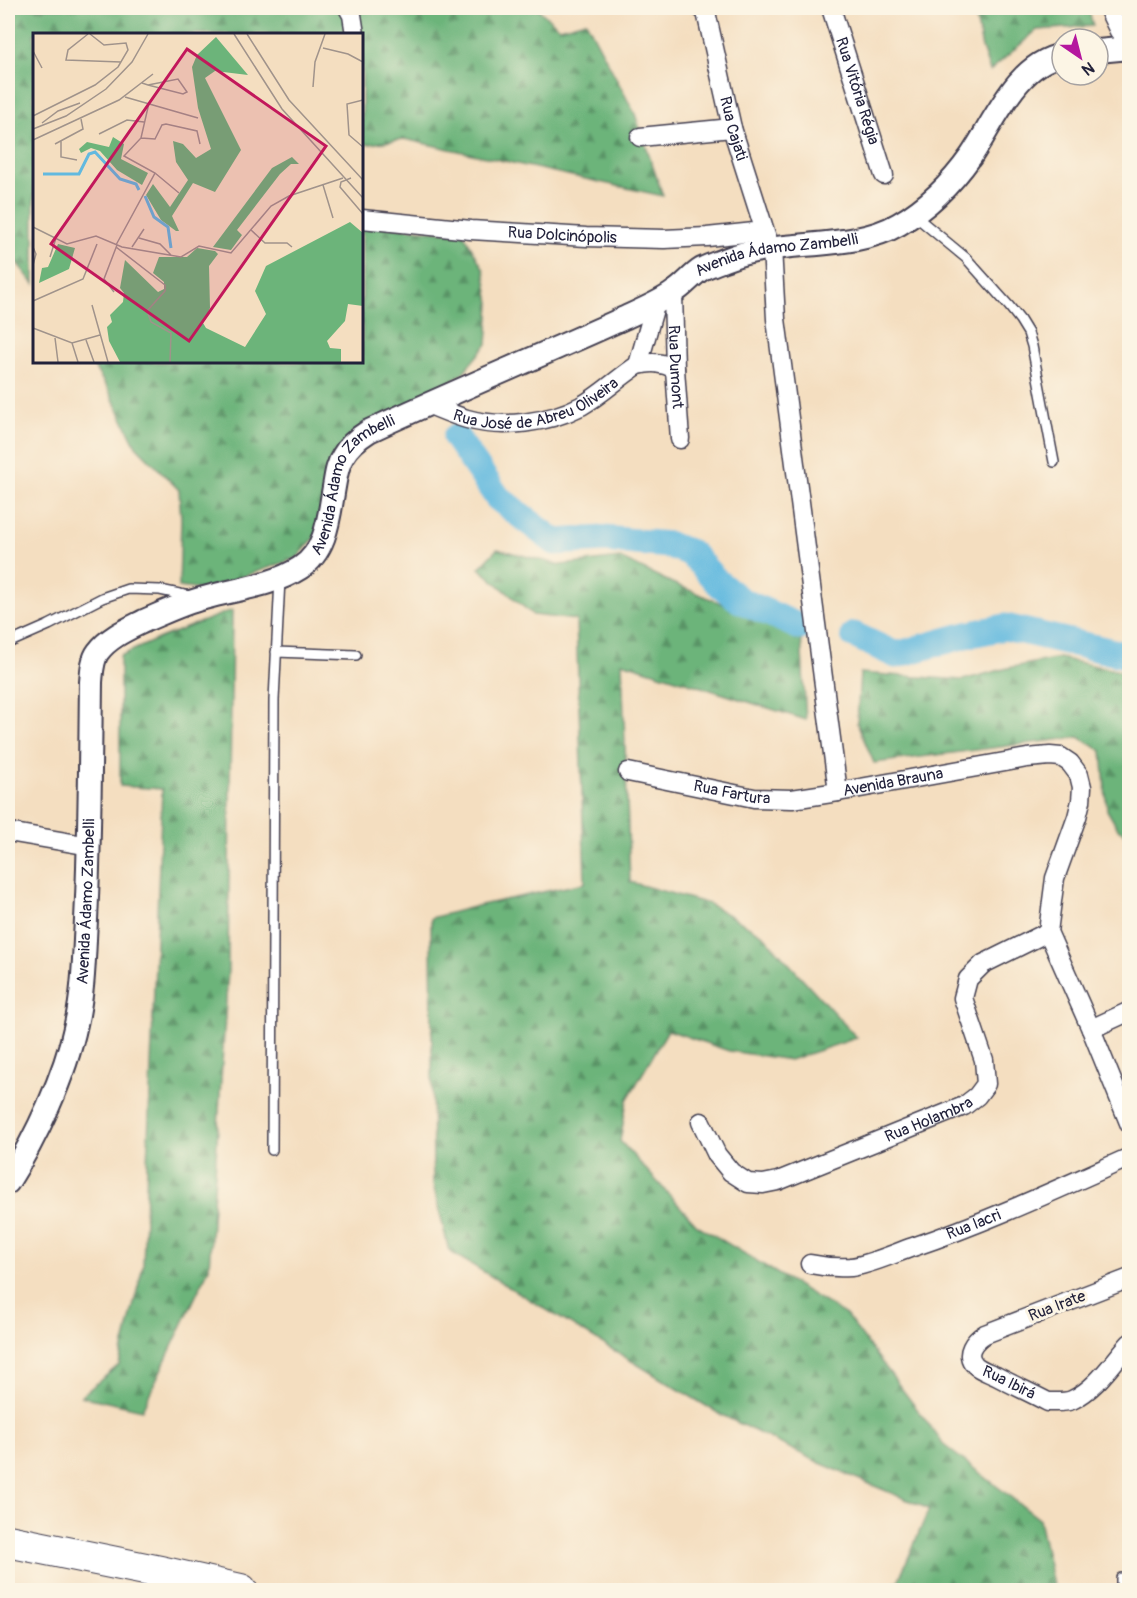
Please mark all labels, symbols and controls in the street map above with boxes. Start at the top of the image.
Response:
north arrow [1050,27,1110,87]
inset map [33,33,363,363]
street label: Rua Vitória Régia [831,35,884,147]
text: N [1078,57,1098,80]
street label: Rua Cajati [715,95,752,163]
street label: Rua Dolcinópolis [507,222,617,248]
street label: Avenida Ádamo Zambelli [691,229,860,281]
street label: Rua Dumont [664,325,688,410]
street label: Rua José de Abreu Oliveira [450,373,623,434]
street label: Avenida Ádamo Zambelli [307,410,398,559]
street label: Avenida Brauna [841,763,945,801]
street label: Rua Fartura [692,776,771,808]
street label: Avenida Ádamo Zambelli [72,818,99,985]
street label: Rua Holambra [882,1093,977,1147]
street label: Rua Iacri [943,1205,1004,1244]
street label: Rua Irate [1026,1286,1089,1326]
street label: Rua Ibirá [979,1361,1039,1404]

